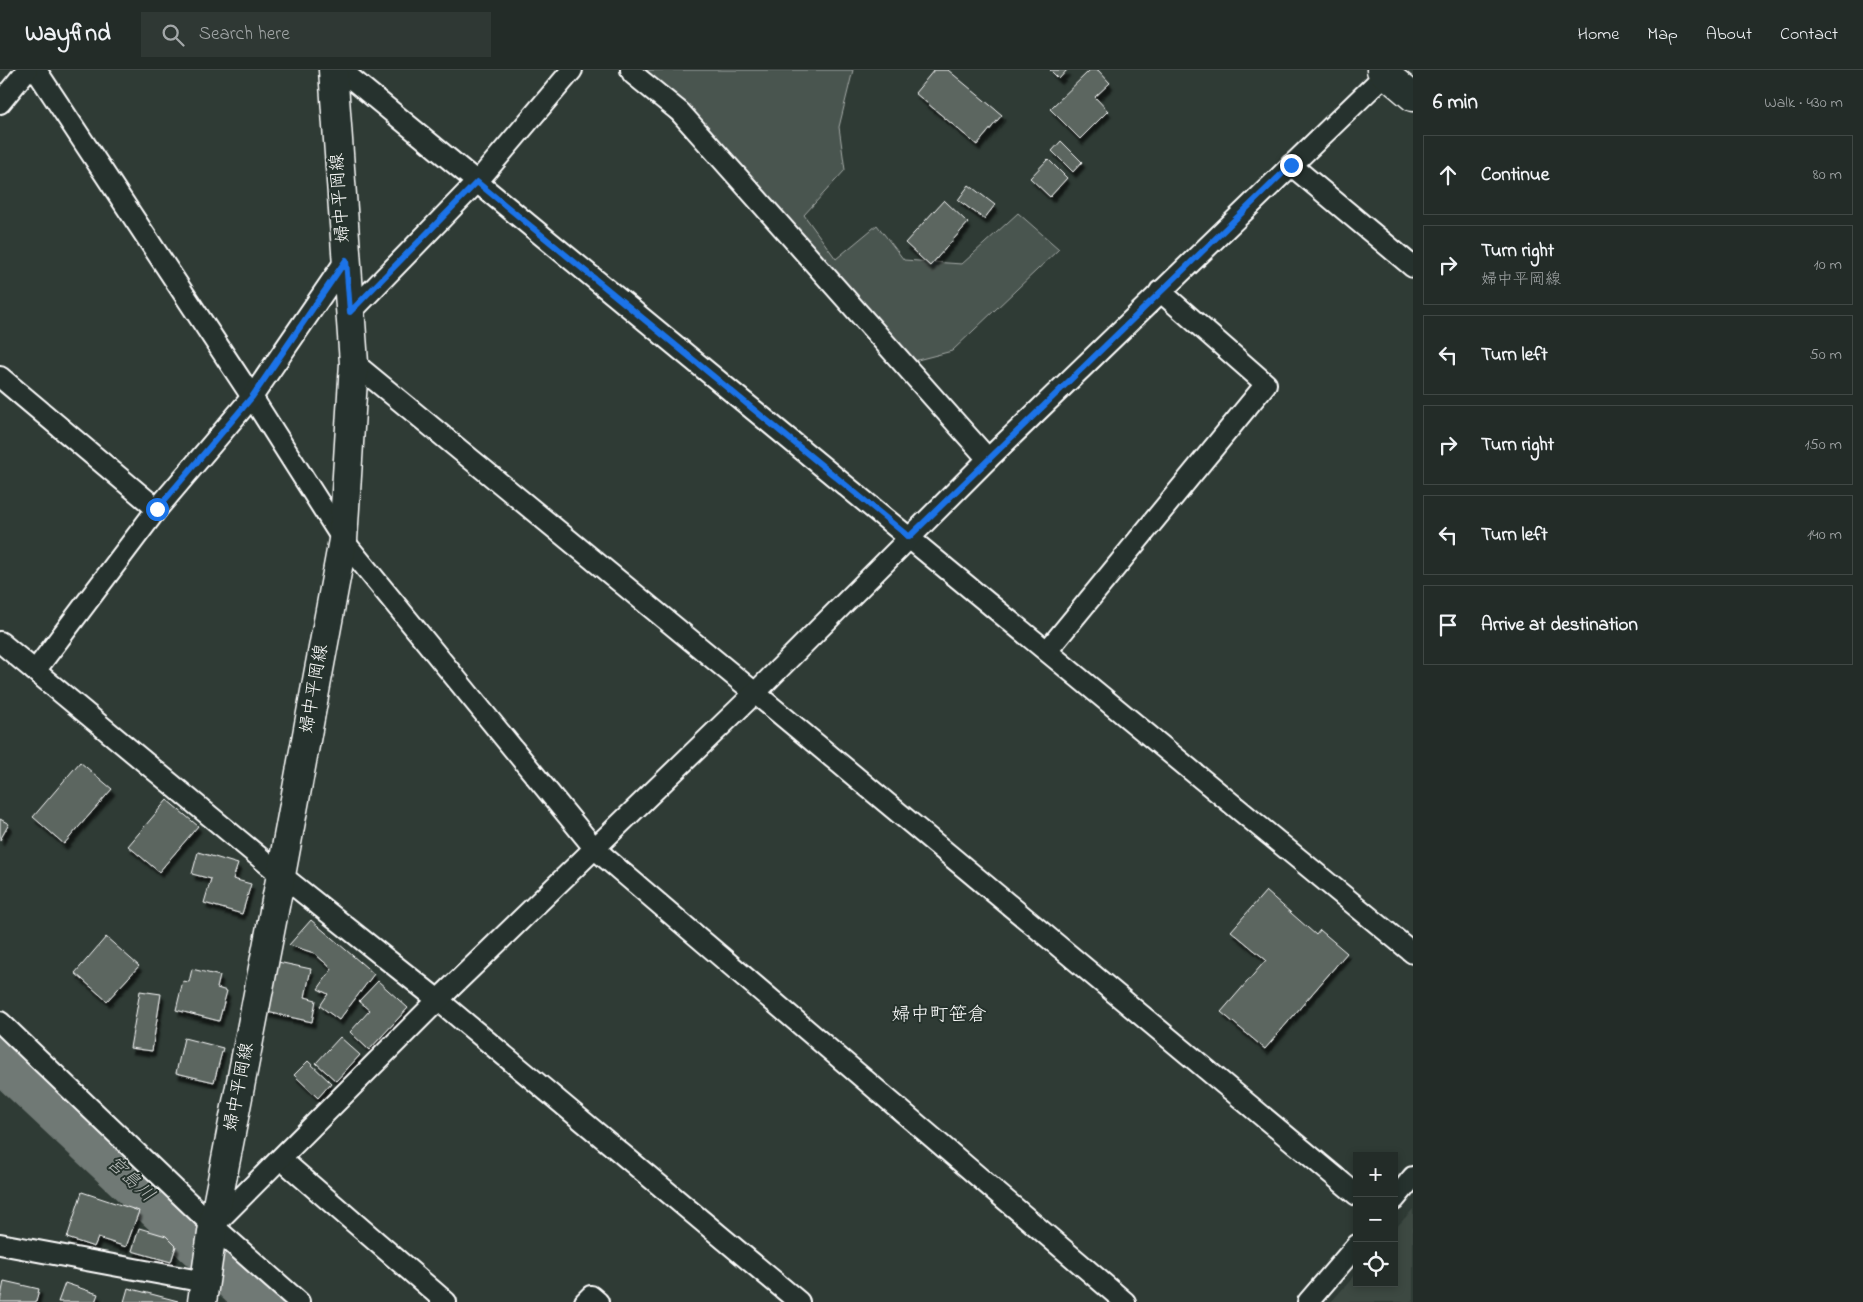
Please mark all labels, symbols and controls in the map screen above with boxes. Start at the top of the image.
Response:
search box [141,12,491,57]
text: Wayfind [25,17,111,52]
icon: search [159,21,187,49]
text: Search here [199,21,290,48]
text: Home [1578,22,1619,48]
text: Map [1647,22,1678,48]
text: About [1706,22,1752,48]
text: Contact [1780,22,1838,48]
text: 6 min [1433,88,1478,118]
text: Walk · 430 m [1764,91,1843,115]
street label: 婦中平岡線 [325,152,357,244]
route end [1280,154,1303,177]
icon: ahead [1434,161,1462,189]
text: Continue [1481,162,1549,189]
text: 80 m [1813,163,1842,187]
text: Turn right [1481,238,1554,265]
icon: right [1434,251,1462,279]
text: 10 m [1814,253,1842,277]
text: 婦中平岡線 [1481,268,1561,292]
icon: left [1434,341,1462,369]
text: Turn left [1481,342,1548,369]
text: 50 m [1810,343,1842,367]
icon: right [1434,431,1462,459]
text: Turn right [1481,432,1554,459]
text: 150 m [1804,433,1842,457]
route start [146,498,169,521]
icon: left [1434,521,1462,549]
text: Turn left [1481,522,1548,549]
text: 140 m [1807,523,1842,547]
icon: arrive [1434,611,1462,639]
text: Arrive at destination [1481,612,1638,639]
street label: 婦中平岡線 [294,642,336,736]
district label: 婦中町笹倉 [891,1002,987,1029]
street label: 婦中平岡線 [219,1040,261,1134]
water label: 宮島川 [100,1151,160,1209]
map controls [1353,1152,1398,1287]
button: + [1353,1152,1398,1197]
button: − [1353,1197,1398,1242]
button: locate [1353,1242,1398,1287]

